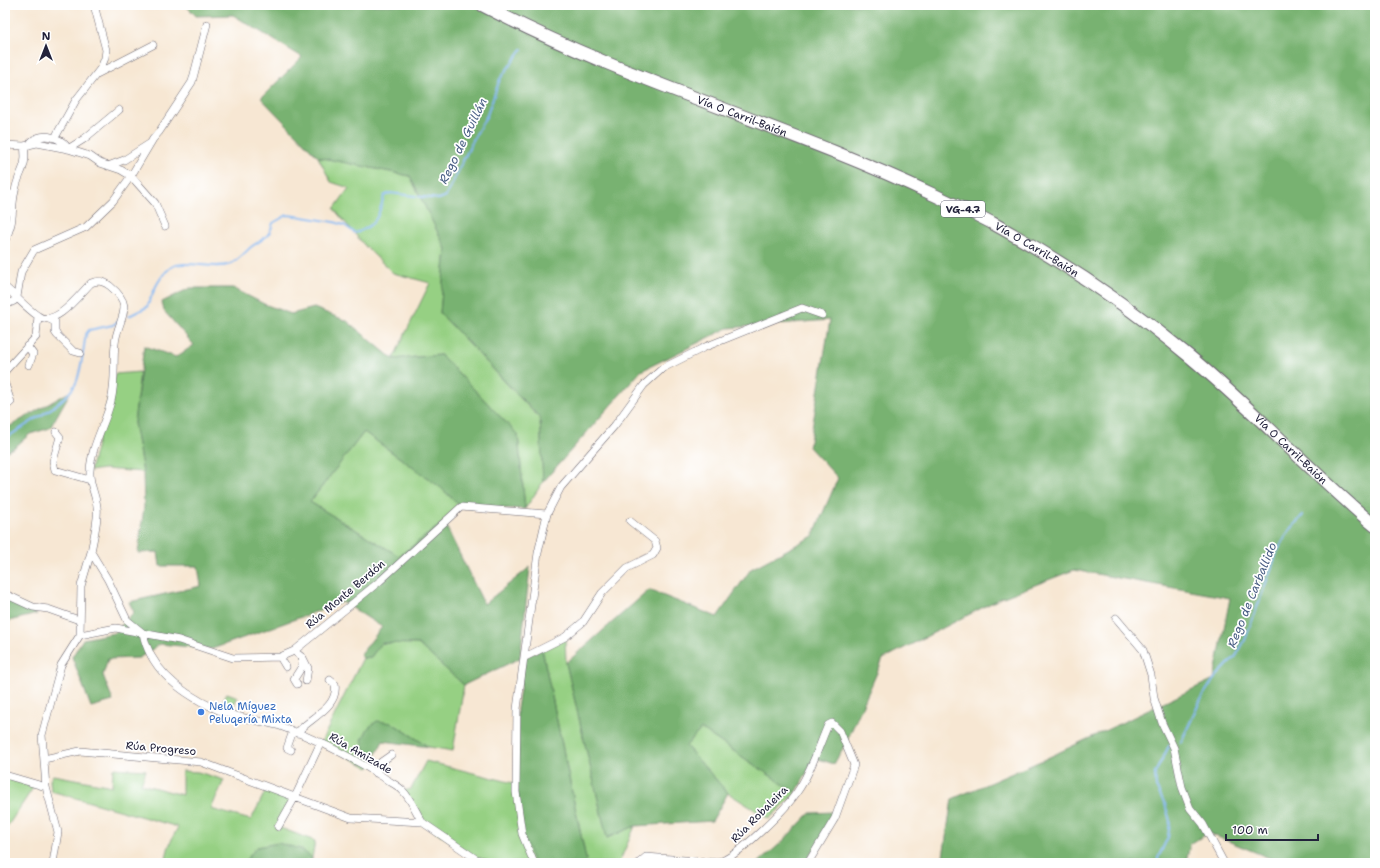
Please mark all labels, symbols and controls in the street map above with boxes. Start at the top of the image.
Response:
north arrow [26,26,66,66]
text: N [42,29,51,44]
street label: Vía O Carril-Baión [695,92,790,141]
water label: Rego de Guillán [435,95,491,187]
road number: VG-4.7 [941,201,985,217]
street label: Vía O Carril-Baión [992,219,1082,281]
street label: Vía O Carril-Baión [1251,411,1331,488]
water label: Rego de Carballido [1224,540,1280,650]
street label: Rúa Monte Berdón [302,556,389,632]
place label: Nela Míguez Peluqería Mixta [209,699,292,727]
marker: Nela Míguez Peluqería Mixta [196,707,206,717]
street label: Rúa Amizade [326,729,395,778]
street label: Rúa Progreso [125,738,197,759]
street label: Rúa Robaleira [728,782,791,846]
scale bar [1226,816,1318,842]
text: 100 m [1232,822,1268,838]

